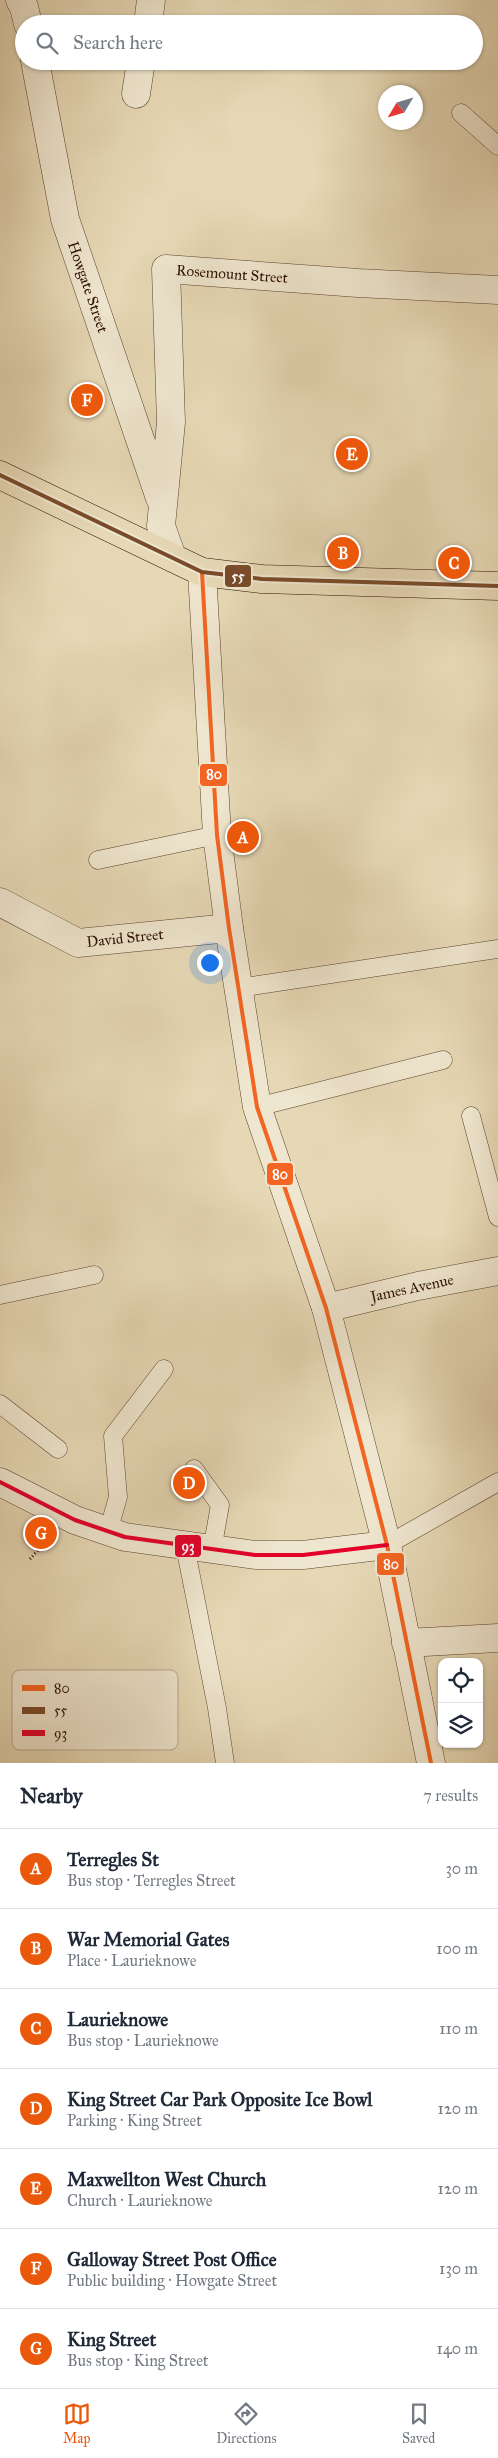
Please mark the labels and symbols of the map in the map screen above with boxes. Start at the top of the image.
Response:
north arrow [378,85,423,130]
street label: Howgate Street [64,239,112,336]
street label: Rosemount Street [176,261,289,287]
pin: F [71,381,103,419]
pin: E [336,435,368,473]
pin: B [327,534,359,572]
pin: C [438,544,470,582]
line badge: 55 [224,564,252,588]
text: 55 [231,568,245,585]
line badge: 80 [199,763,228,787]
text: 80 [206,766,222,783]
pin: A [227,818,259,856]
street label: David Street [86,925,165,951]
your location [197,950,223,976]
line badge: 80 [266,1162,294,1186]
text: 80 [272,1166,288,1183]
street label: James Avenue [367,1270,455,1307]
pin: D [173,1464,205,1502]
pin: G [25,1514,57,1552]
line badge: 93 [174,1534,202,1558]
text: 93 [181,1538,195,1556]
line badge: 80 [376,1552,405,1576]
text: 80 [383,1556,399,1573]
legend [12,1670,178,1750]
text: 80 [54,1680,70,1697]
text: 55 [54,1702,68,1719]
text: 93 [54,1725,67,1742]

